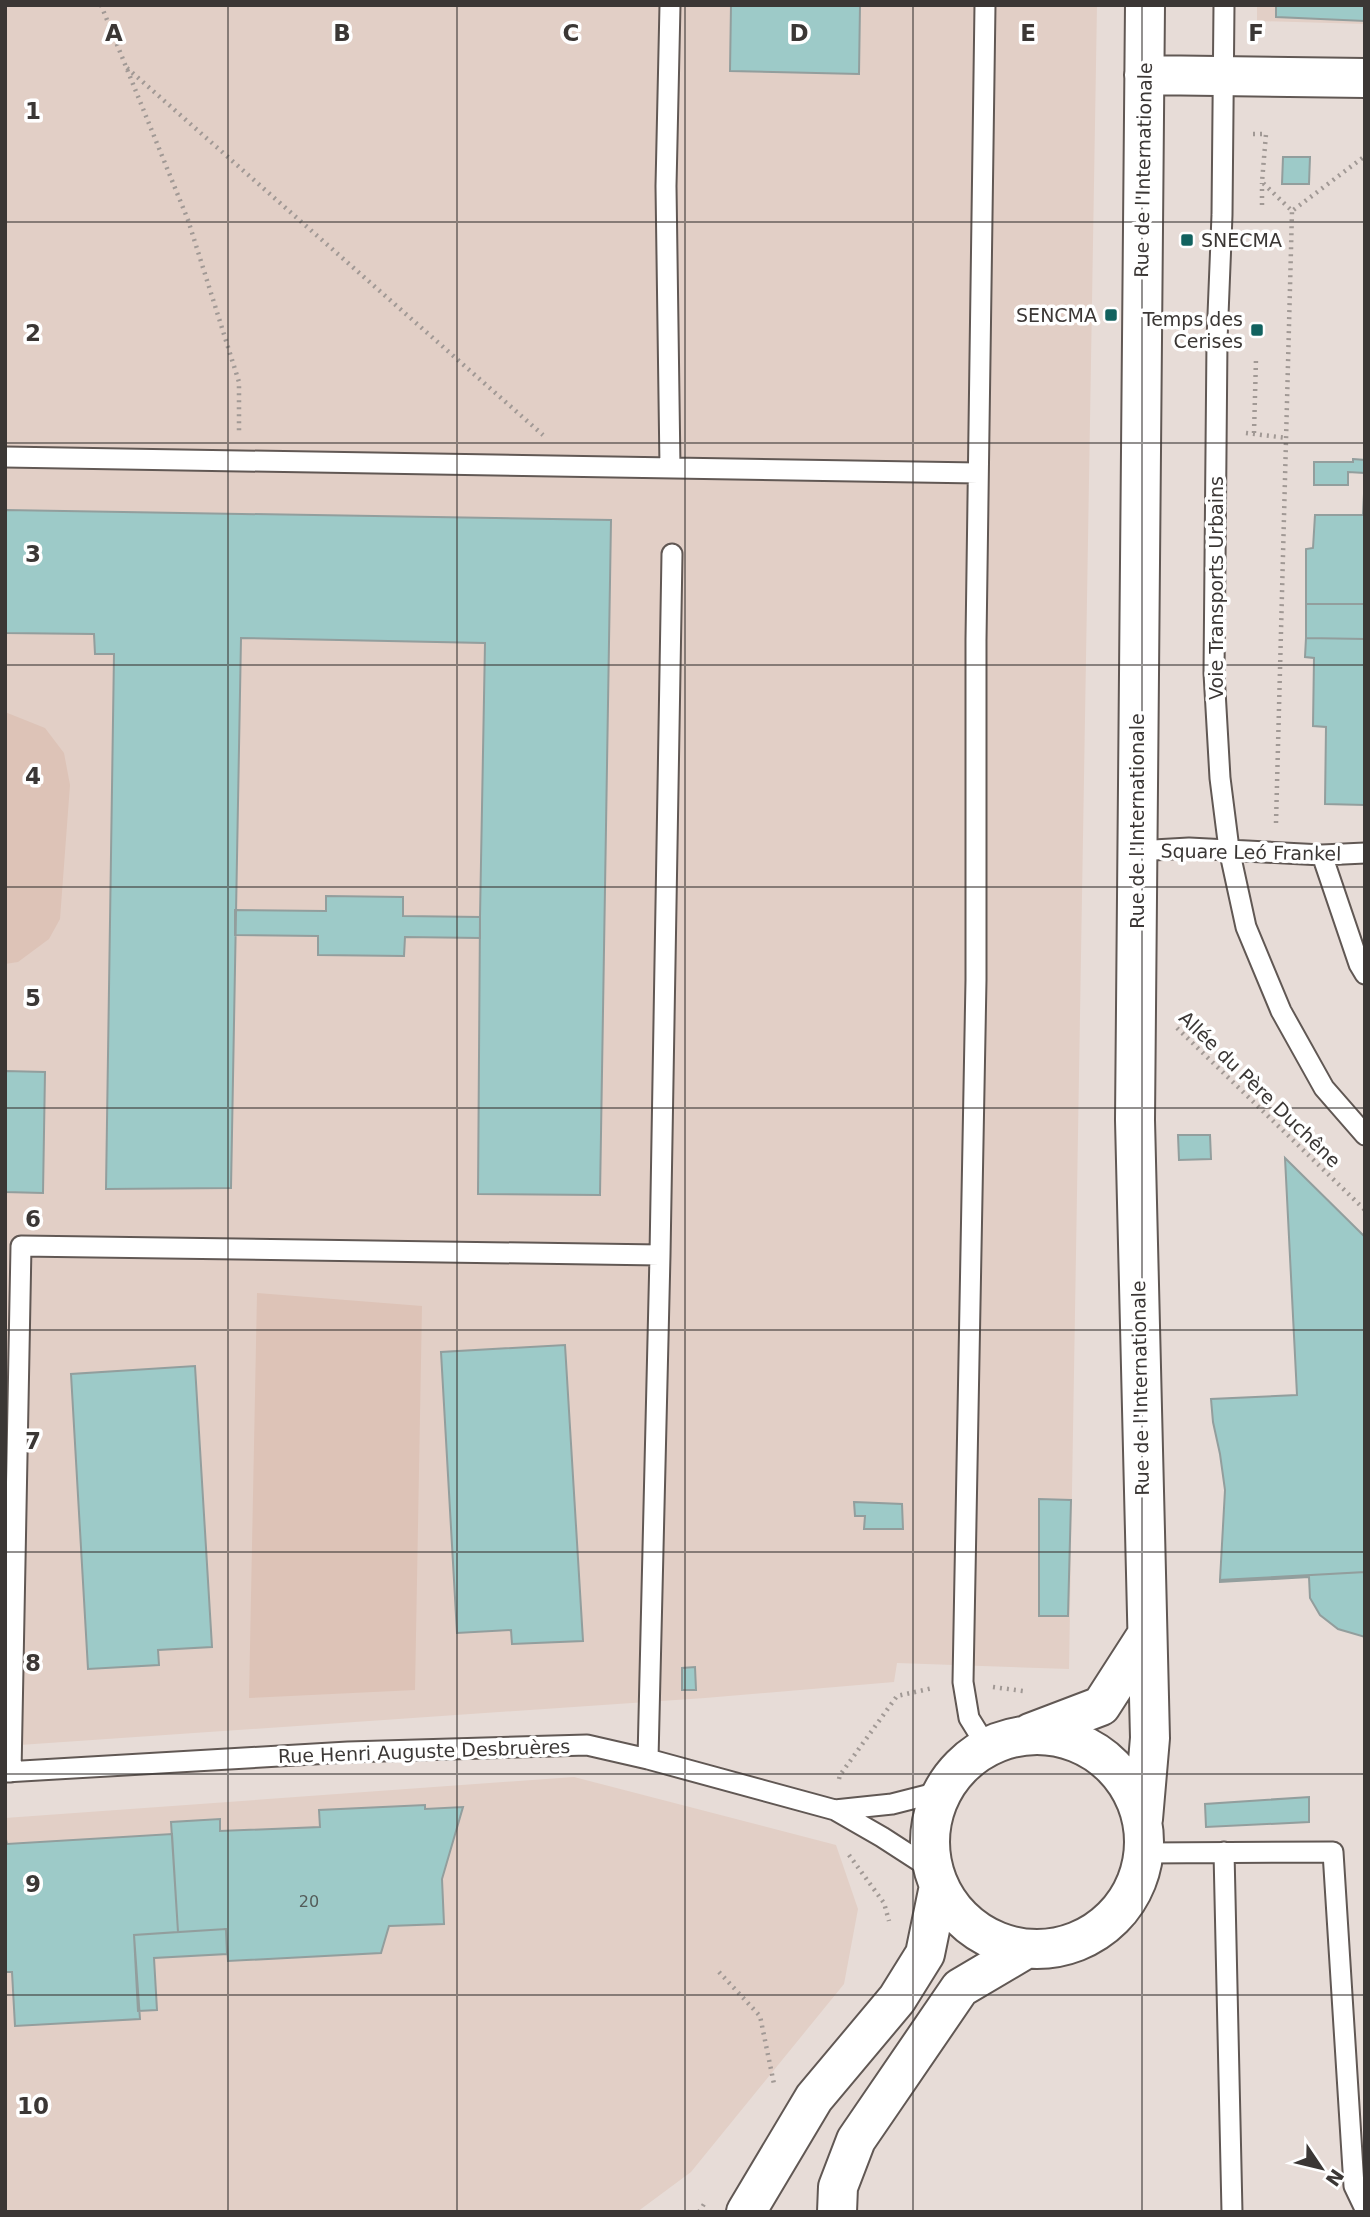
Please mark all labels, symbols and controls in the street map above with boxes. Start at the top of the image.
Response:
text: A [105,20,123,46]
text: B [333,20,351,46]
text: C [563,20,579,46]
text: D [789,20,809,46]
text: E [1020,20,1036,46]
text: F [1248,20,1264,46]
street label: Rue de l'Internationale [1130,62,1156,278]
text: 1 [25,98,41,124]
place label: SNECMA [1201,229,1282,251]
marker: SNECMA [1179,232,1195,248]
place label: SENCMA [1016,304,1097,326]
marker: SENCMA [1103,307,1119,323]
place label: Temps des Cerises [1142,308,1243,352]
text: 2 [25,320,41,346]
marker: Temps des Cerises [1249,322,1265,338]
street label: Voie Transports Urbains [1205,476,1227,700]
text: 3 [25,541,41,567]
street label: Rue de l'Internationale [1126,713,1148,929]
text: 4 [25,763,41,789]
street label: Square Leó Frankel [1160,839,1342,865]
text: 5 [25,985,41,1011]
street label: Allée du Père Duchêne [1175,1006,1345,1172]
text: 6 [25,1206,41,1232]
street label: Rue de l'Internationale [1127,1280,1153,1496]
text: 7 [25,1428,41,1454]
text: 8 [25,1650,41,1676]
street label: Rue Henri Auguste Desbruères [278,1735,570,1767]
text: 9 [25,1871,41,1897]
house number: 20 [299,1892,319,1911]
text: 10 [17,2093,49,2119]
north arrow [1286,2133,1356,2203]
text: N [1321,2165,1348,2191]

